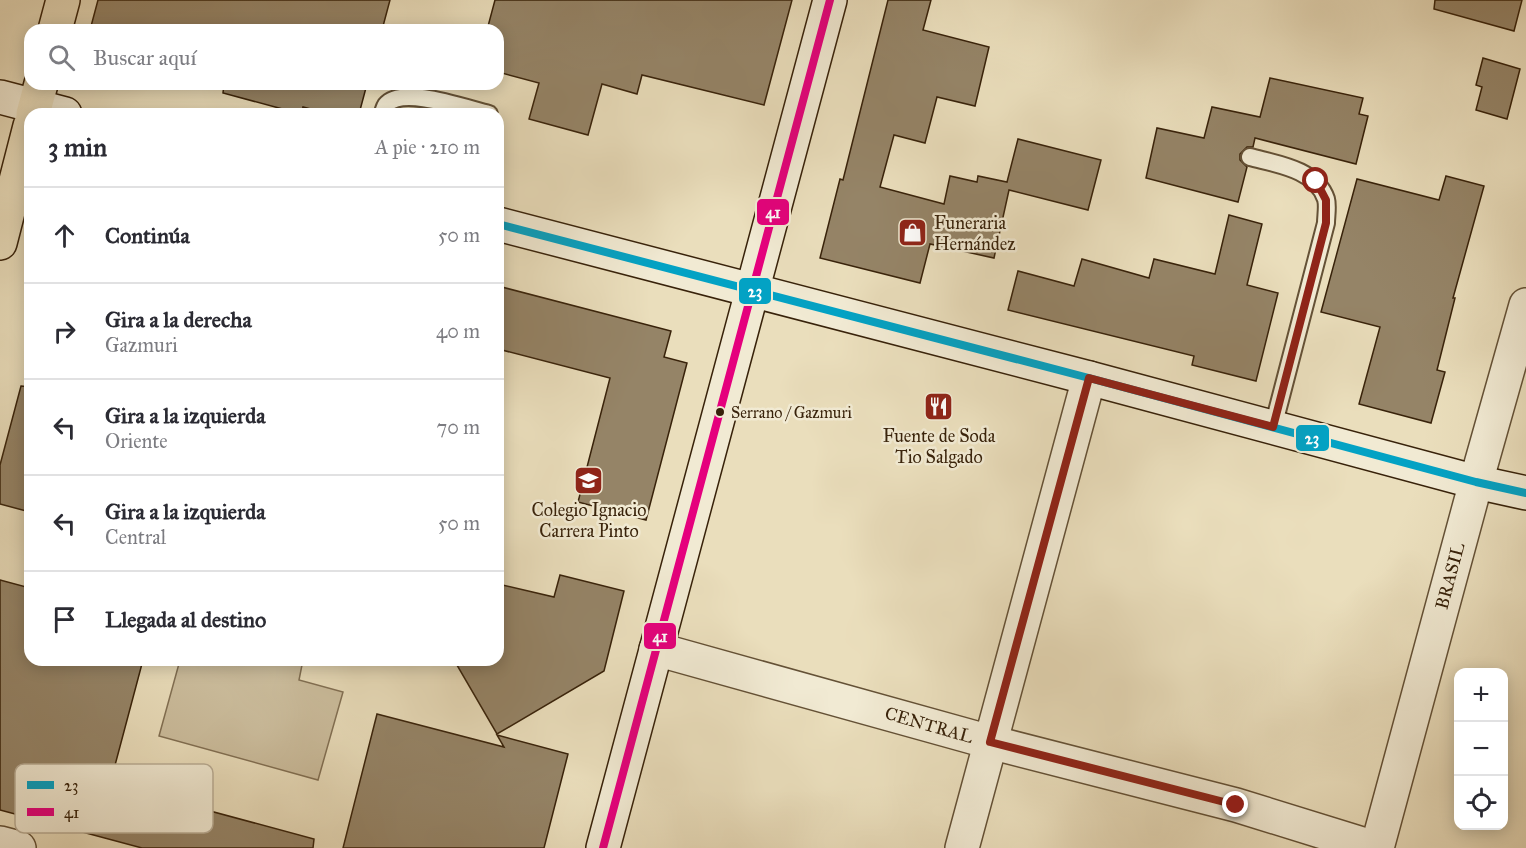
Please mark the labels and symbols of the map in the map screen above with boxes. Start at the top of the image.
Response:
route start [1302,167,1328,193]
line badge: 41 [756,198,790,226]
text: 41 [765,203,781,223]
place label: Funeraria Hernández [934,212,1016,255]
shop icon: Funeraria Hernández [897,217,929,249]
line badge: 23 [738,277,772,305]
text: 23 [748,282,762,302]
restaurant icon: Fuente de Soda Tio Salgado [923,391,955,423]
place label: Serrano / Gazmuri [731,403,852,422]
marker: Serrano / Gazmuri [714,406,726,418]
line badge: 23 [1295,424,1330,452]
place label: Fuente de Soda Tio Salgado [883,425,996,469]
text: 23 [1305,429,1319,449]
school or university icon: Colegio Ignacio Carrera Pinto [573,465,605,497]
place label: Colegio Ignacio Carrera Pinto [532,499,646,542]
street label: BRASIL [1431,540,1470,612]
line badge: 41 [643,622,677,650]
text: 41 [652,627,668,647]
street label: CENTRAL [882,702,976,748]
legend [15,764,213,833]
text: 23 [64,776,78,795]
route end [1222,791,1248,817]
text: 41 [64,803,79,822]

